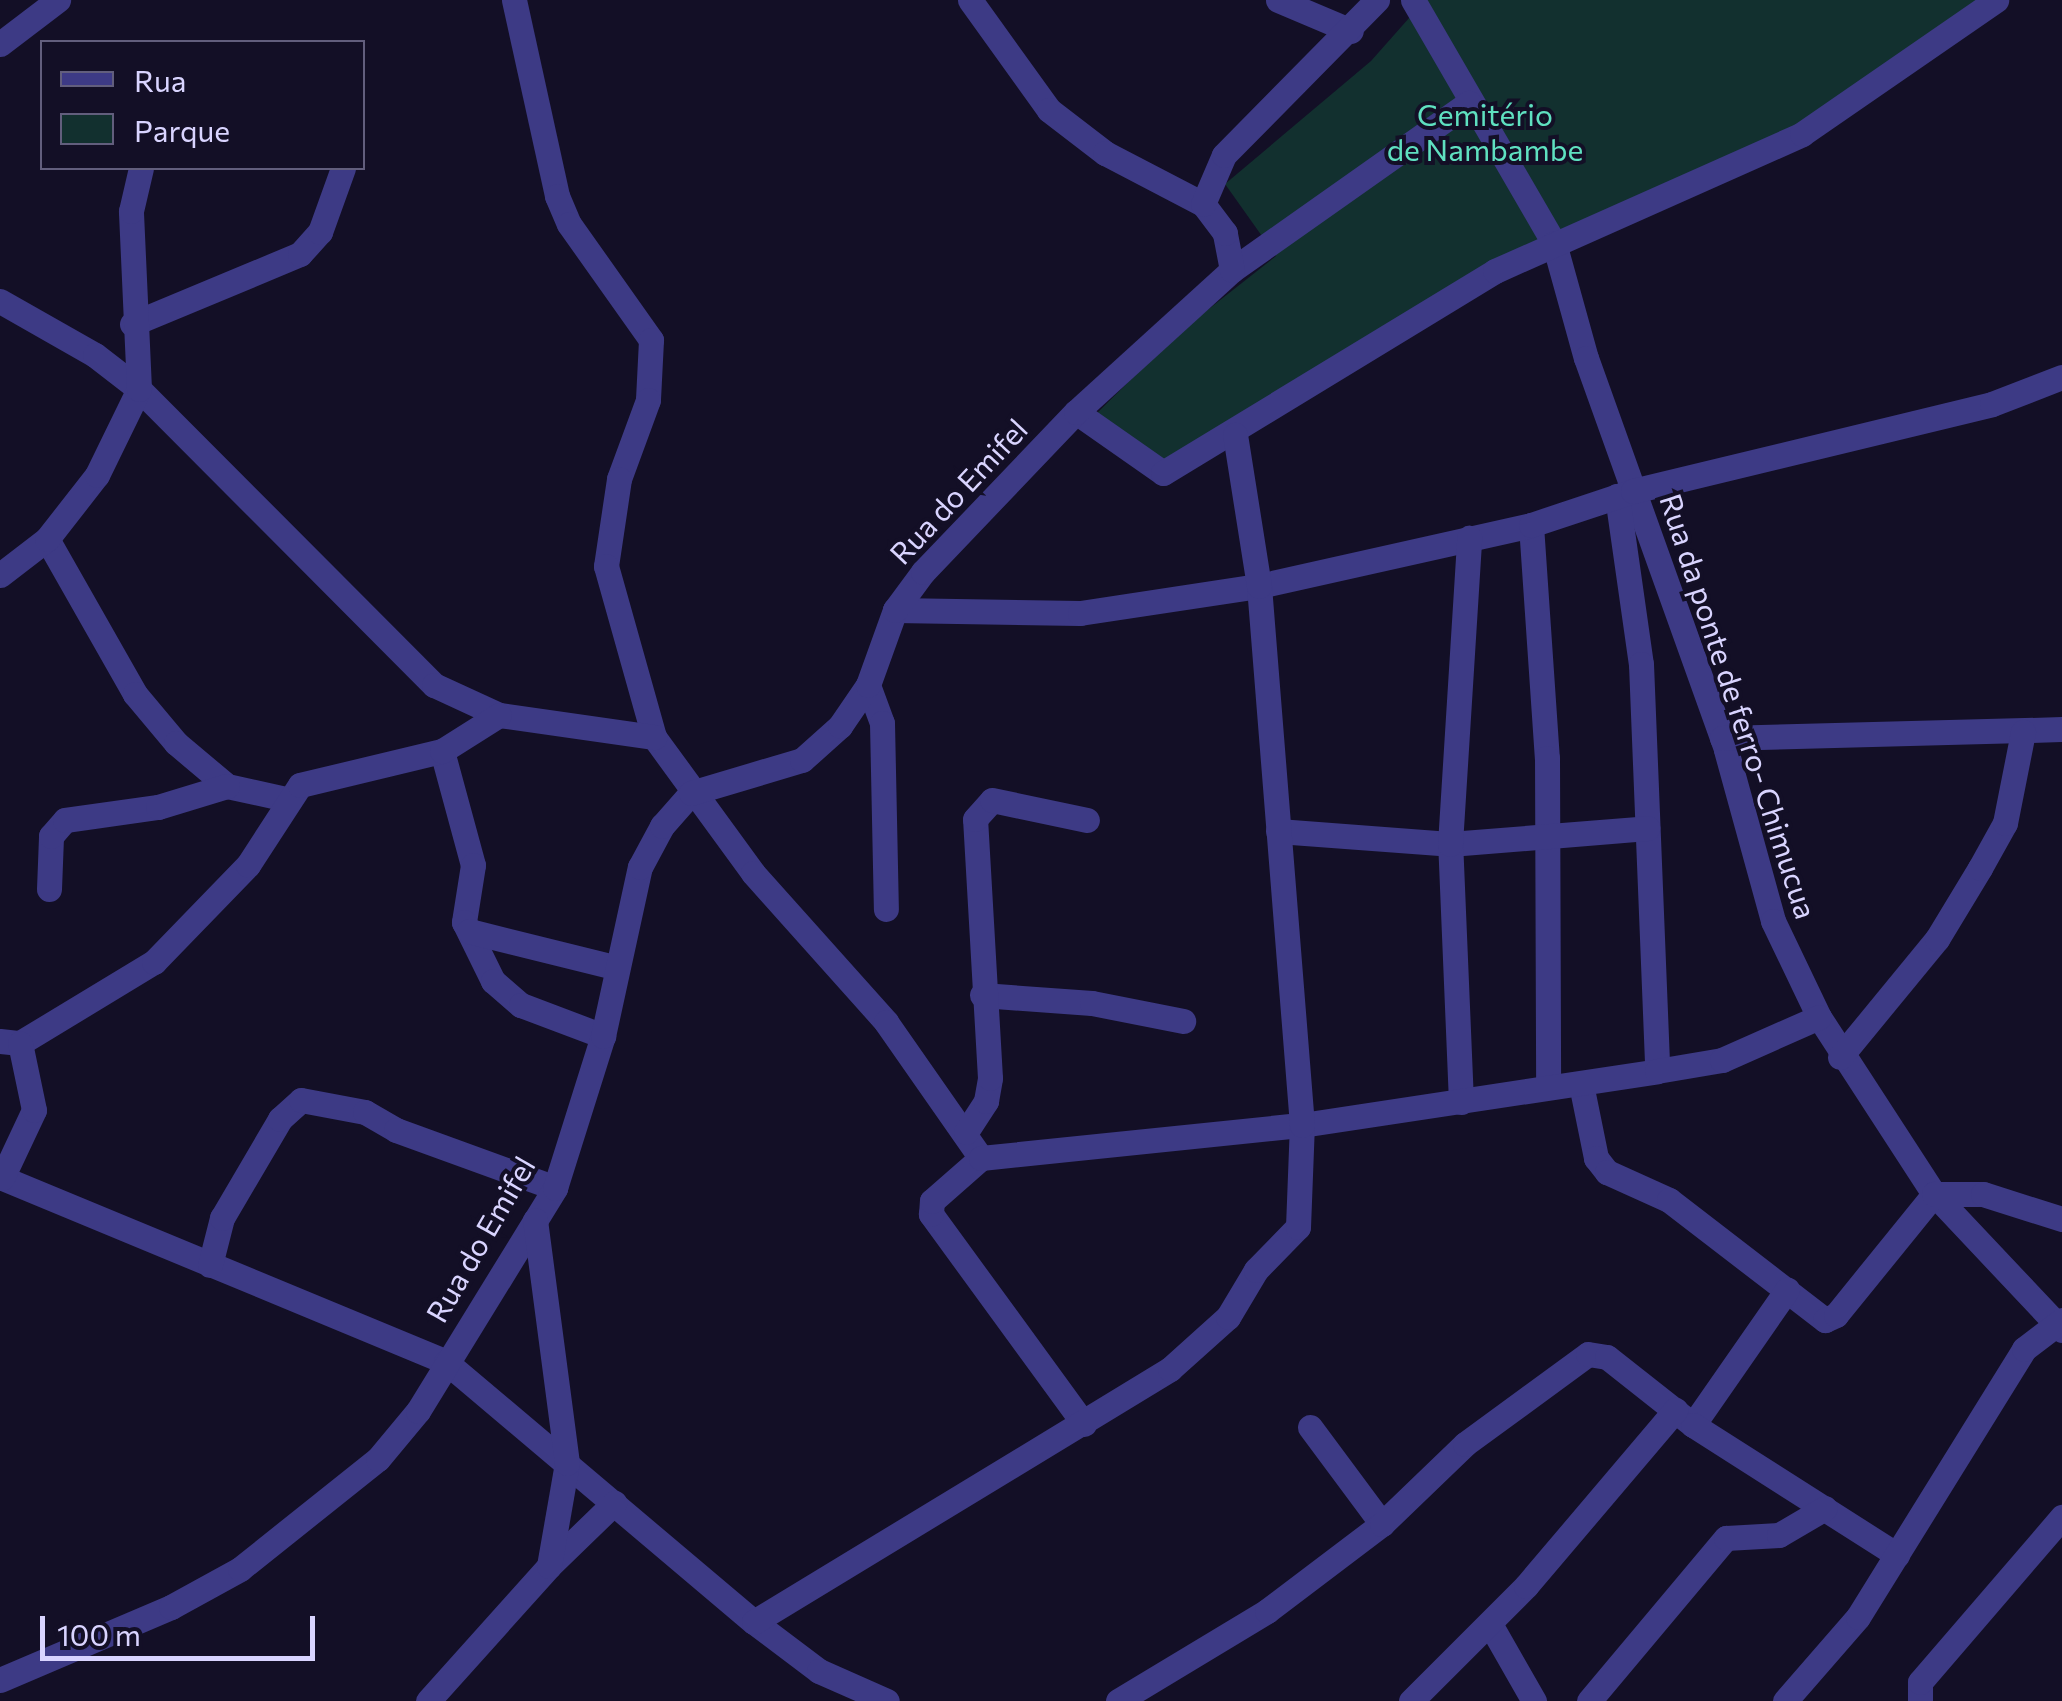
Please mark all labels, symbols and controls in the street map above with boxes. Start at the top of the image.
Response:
legend [40,40,365,170]
text: Rua [134,61,186,98]
park label: Cemitério de Nambambe [1387,96,1583,166]
text: Parque [134,111,230,148]
street label: Rua do Emifel [882,411,1034,571]
street label: Rua da ponte de ferro- Chimucua [1653,489,1825,923]
street label: Rua do Emifel [418,1150,542,1328]
scale bar [45,1596,320,1658]
text: 100 m [57,1615,141,1652]

